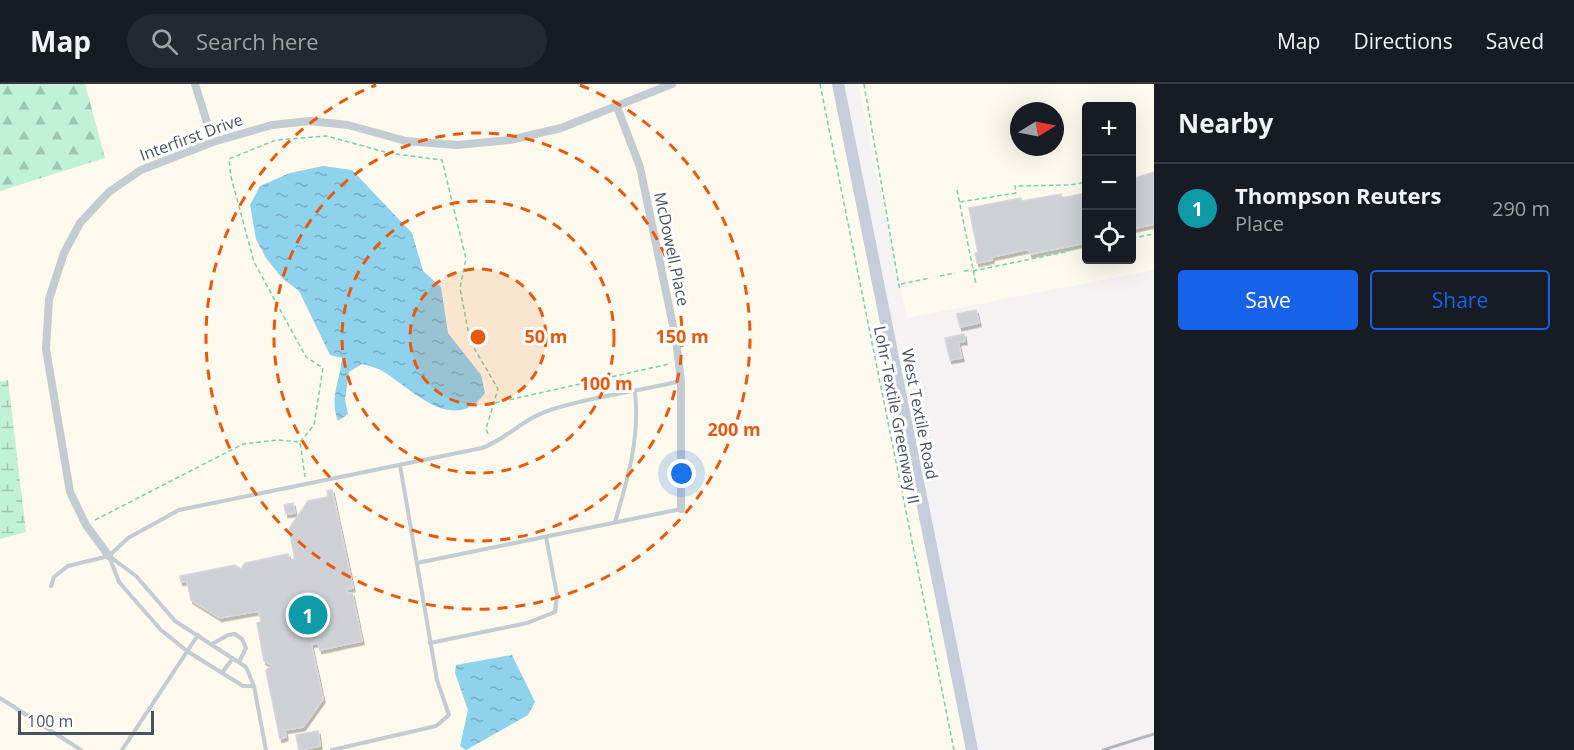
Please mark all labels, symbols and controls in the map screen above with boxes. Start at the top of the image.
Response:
search box [127,14,547,68]
text: Map [30,22,91,60]
icon: search [148,25,181,58]
text: Search here [196,26,319,56]
text: Map [1277,27,1320,55]
text: Directions [1353,27,1453,55]
text: Saved [1486,27,1544,55]
north arrow [1010,102,1064,156]
map controls [1082,102,1136,264]
button: + [1082,102,1136,156]
text: Nearby [1178,105,1273,141]
street label: Interfirst Drive [136,108,246,166]
button: − [1082,156,1136,210]
text: Thompson Reuters [1235,180,1442,210]
street label: McDowell Place [649,190,695,308]
text: 1 [1192,195,1203,222]
text: 290 m [1492,195,1550,222]
button: locate [1082,210,1136,264]
text: Place [1235,210,1284,237]
button: Save [1178,270,1358,330]
button: Share [1370,270,1550,330]
text: 50 m [525,324,567,348]
text: 150 m [655,324,709,348]
street label: Lohr-Textile Greenway II [869,324,925,506]
centre of rings [468,327,488,347]
street label: West Textile Road [897,347,943,481]
text: 100 m [579,371,633,395]
text: 200 m [707,417,761,441]
your location [667,459,696,488]
pin: 1 [288,592,328,638]
scale bar [18,708,154,736]
text: 100 m [27,710,73,732]

